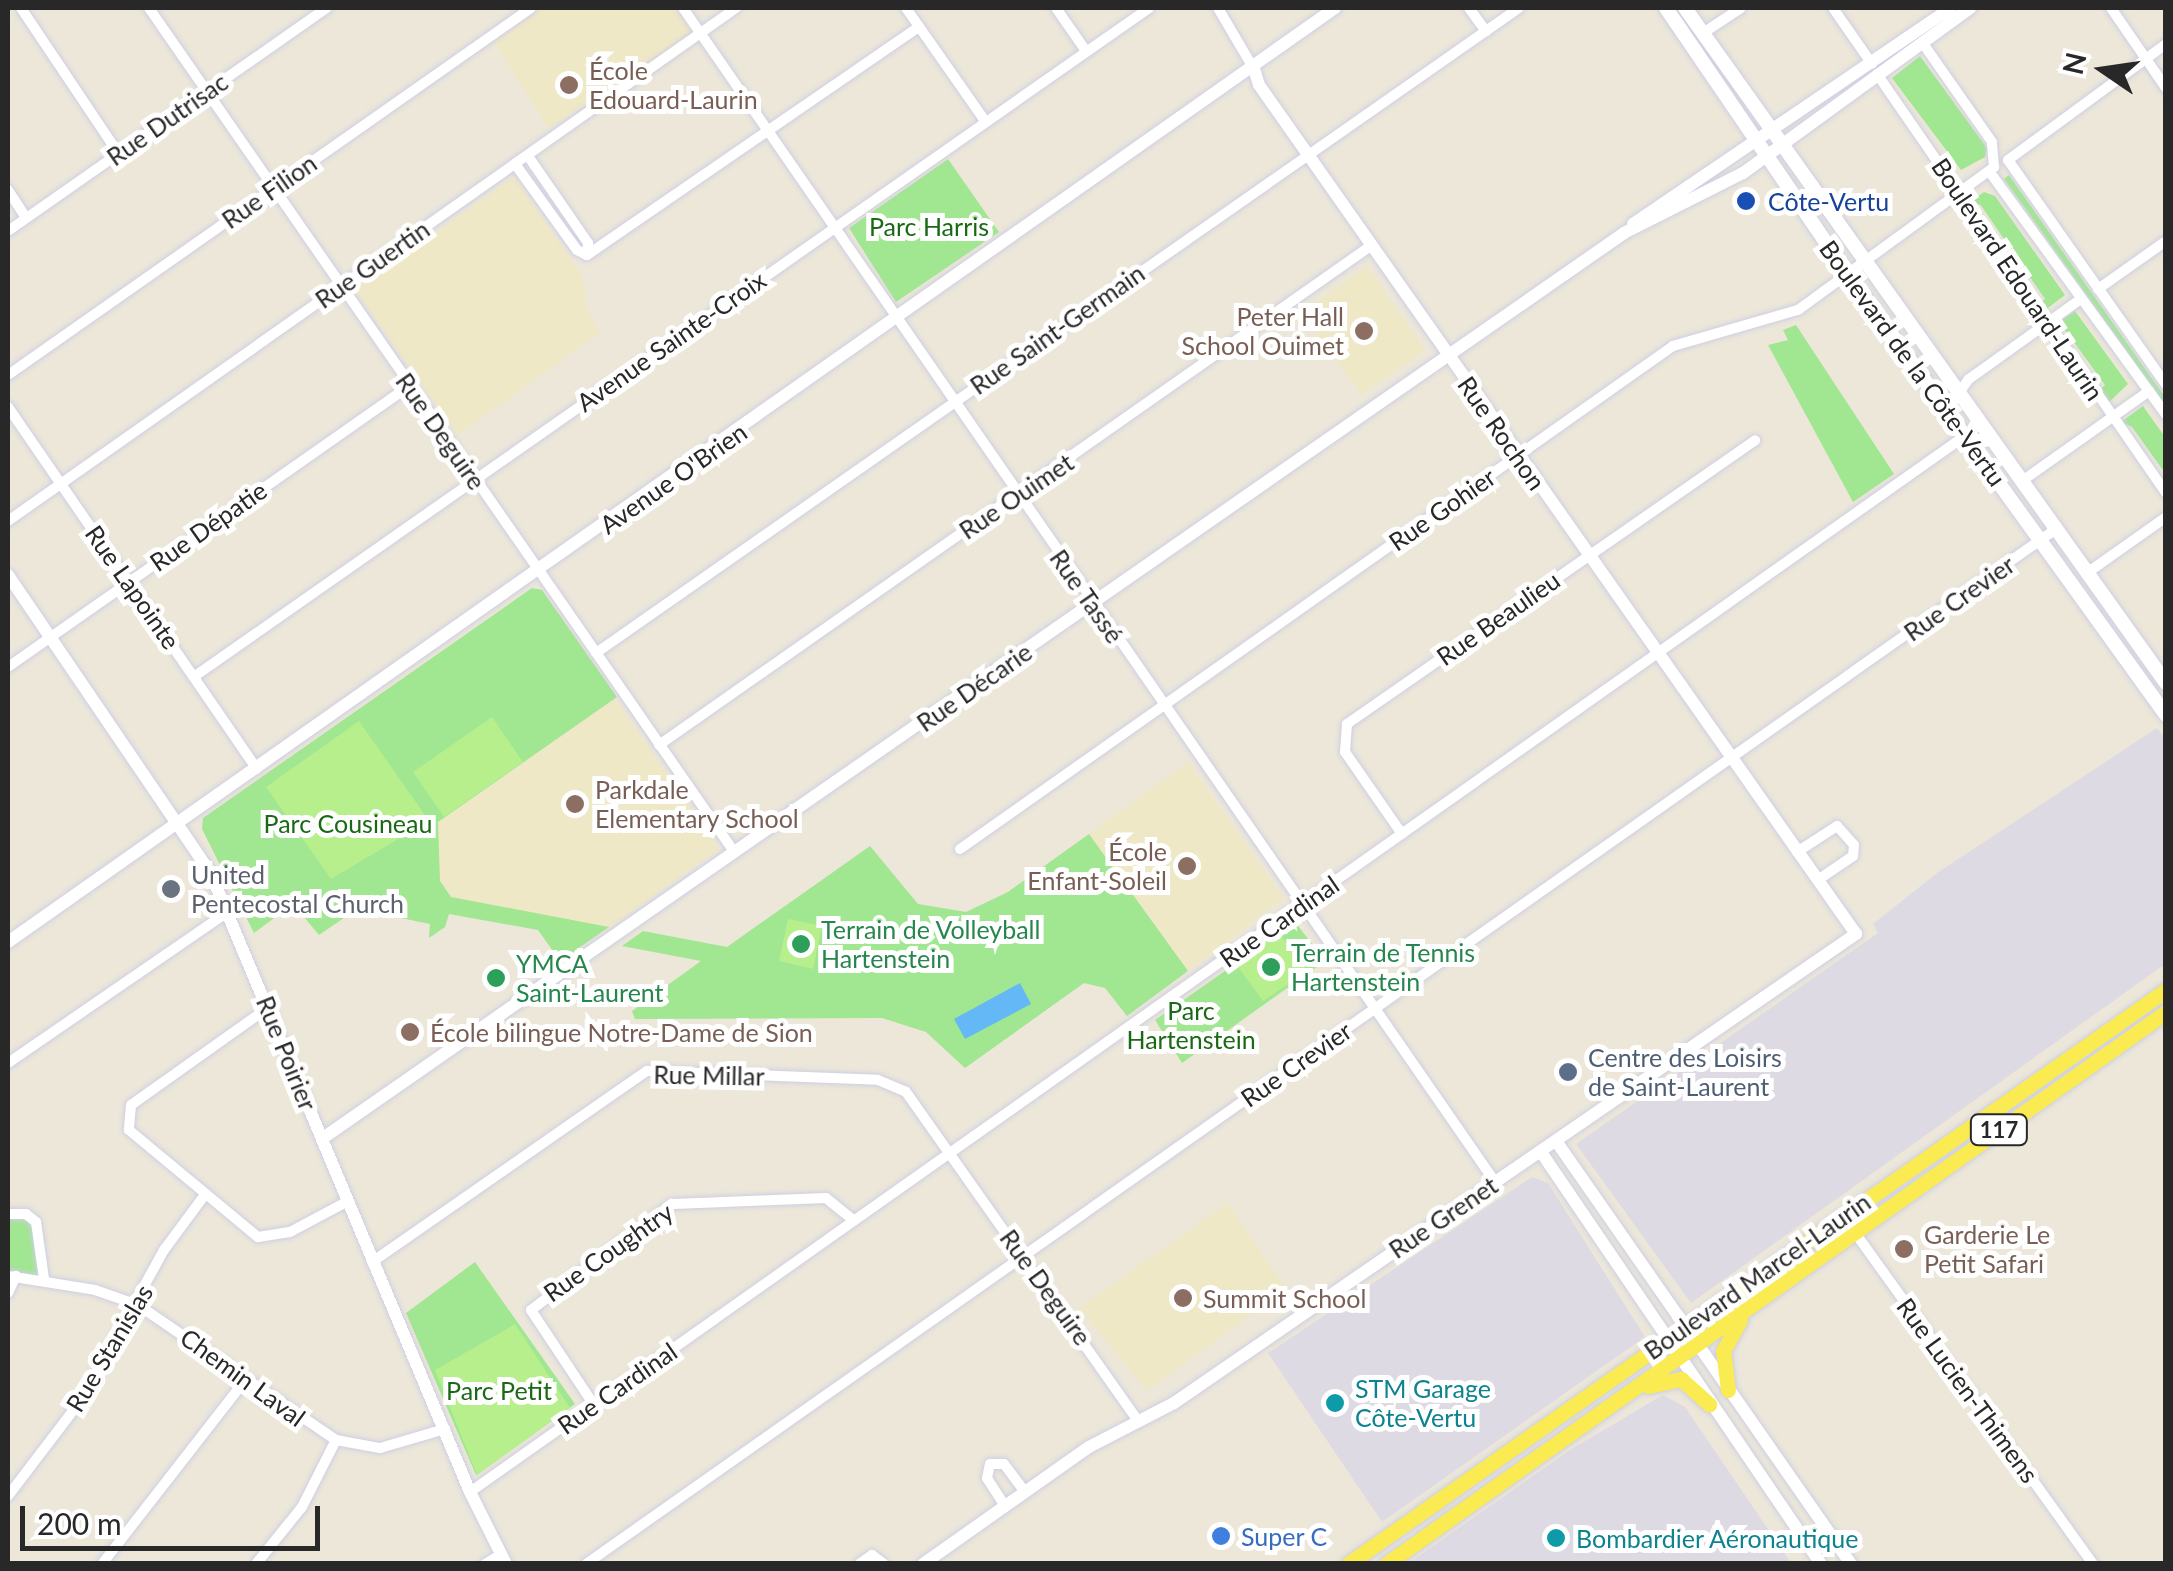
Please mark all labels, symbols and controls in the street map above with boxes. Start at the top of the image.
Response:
north arrow [2053,20,2153,120]
text: N [2055,49,2093,78]
place label: École Edouard-Laurin [589,56,758,115]
street label: Rue Dutrisac [101,66,233,172]
marker: École Edouard-Laurin [558,74,580,96]
street label: Rue Filion [216,148,322,234]
street label: Boulevard Edouard-Laurin [1926,152,2110,406]
place label: Côte-Vertu [1768,186,1889,216]
marker: Côte-Vertu [1733,188,1759,214]
park label: Parc Harris [869,211,989,241]
street label: Rue Guertin [309,214,435,314]
street label: Boulevard de la Côte-Vertu [1814,234,2012,492]
street label: Rue Saint-Germain [964,258,1150,400]
street label: Avenue Sainte-Croix [571,264,771,418]
place label: Peter Hall School Ouimet [1182,302,1344,361]
marker: Peter Hall School Ouimet [1353,320,1375,342]
street label: Rue Deguire [390,367,492,495]
street label: Rue Rochon [1452,370,1552,496]
street label: Avenue O'Brien [594,416,752,540]
street label: Rue Ouimet [953,447,1079,545]
street label: Rue Gohier [1383,461,1501,557]
street label: Rue Dépatie [144,475,272,577]
street label: Rue Lapointe [79,519,187,655]
street label: Rue Tassé [1044,543,1130,649]
street label: Rue Crevier [1898,549,2020,647]
street label: Rue Beaulieu [1431,565,1565,671]
street label: Rue Décarie [911,636,1037,738]
place label: Parkdale Elementary School [595,775,799,834]
marker: Parkdale Elementary School [564,793,586,815]
park label: Parc Cousineau [264,808,432,838]
place label: École Enfant-Soleil [1027,837,1167,896]
marker: École Enfant-Soleil [1176,855,1198,877]
place label: United Pentecostal Church [191,860,404,919]
street label: Rue Cardinal [1214,869,1344,973]
marker: United Pentecostal Church [160,878,182,900]
place label: Terrain de Volleyball Hartenstein [821,915,1041,974]
marker: Terrain de Volleyball Hartenstein [790,933,812,955]
place label: Terrain de Tennis Hartenstein [1291,938,1476,997]
place label: YMCA Saint-Laurent [516,949,664,1008]
marker: Terrain de Tennis Hartenstein [1260,956,1282,978]
marker: YMCA Saint-Laurent [485,967,507,989]
street label: Rue Poirier [251,991,323,1115]
park label: Parc Hartenstein [1126,996,1256,1055]
street label: Rue Crevier [1235,1015,1357,1113]
place label: École bilingue Notre-Dame de Sion [430,1017,813,1047]
marker: École bilingue Notre-Dame de Sion [399,1021,421,1043]
place label: Centre des Loisirs de Saint-Laurent [1588,1043,1782,1102]
street label: Rue Millar [653,1059,765,1091]
marker: Centre des Loisirs de Saint-Laurent [1557,1061,1579,1083]
road number: 117 [1969,1113,2029,1147]
street label: Rue Grenet [1383,1170,1503,1264]
street label: Boulevard Marcel-Laurin [1638,1187,1876,1365]
street label: Rue Coughtry [538,1196,678,1308]
place label: Garderie Le Petit Safari [1924,1220,2050,1279]
street label: Rue Deguire [994,1223,1098,1351]
marker: Garderie Le Petit Safari [1893,1238,1915,1260]
street label: Rue Stanislas [59,1279,159,1417]
place label: Summit School [1203,1283,1366,1313]
marker: Summit School [1172,1287,1194,1309]
street label: Rue Lucien-Thimens [1891,1292,2045,1488]
street label: Chemin Laval [175,1322,311,1432]
street label: Rue Cardinal [552,1336,682,1440]
place label: STM Garage Côte-Vertu [1355,1374,1491,1433]
park label: Parc Petit [446,1375,552,1405]
marker: STM Garage Côte-Vertu [1324,1392,1346,1414]
scale bar [25,1486,325,1548]
text: 200 m [37,1505,122,1541]
place label: Super C [1241,1521,1328,1551]
place label: Bombardier Aéronautique [1576,1523,1860,1553]
marker: Super C [1210,1525,1232,1547]
marker: Bombardier Aéronautique [1545,1527,1567,1549]

